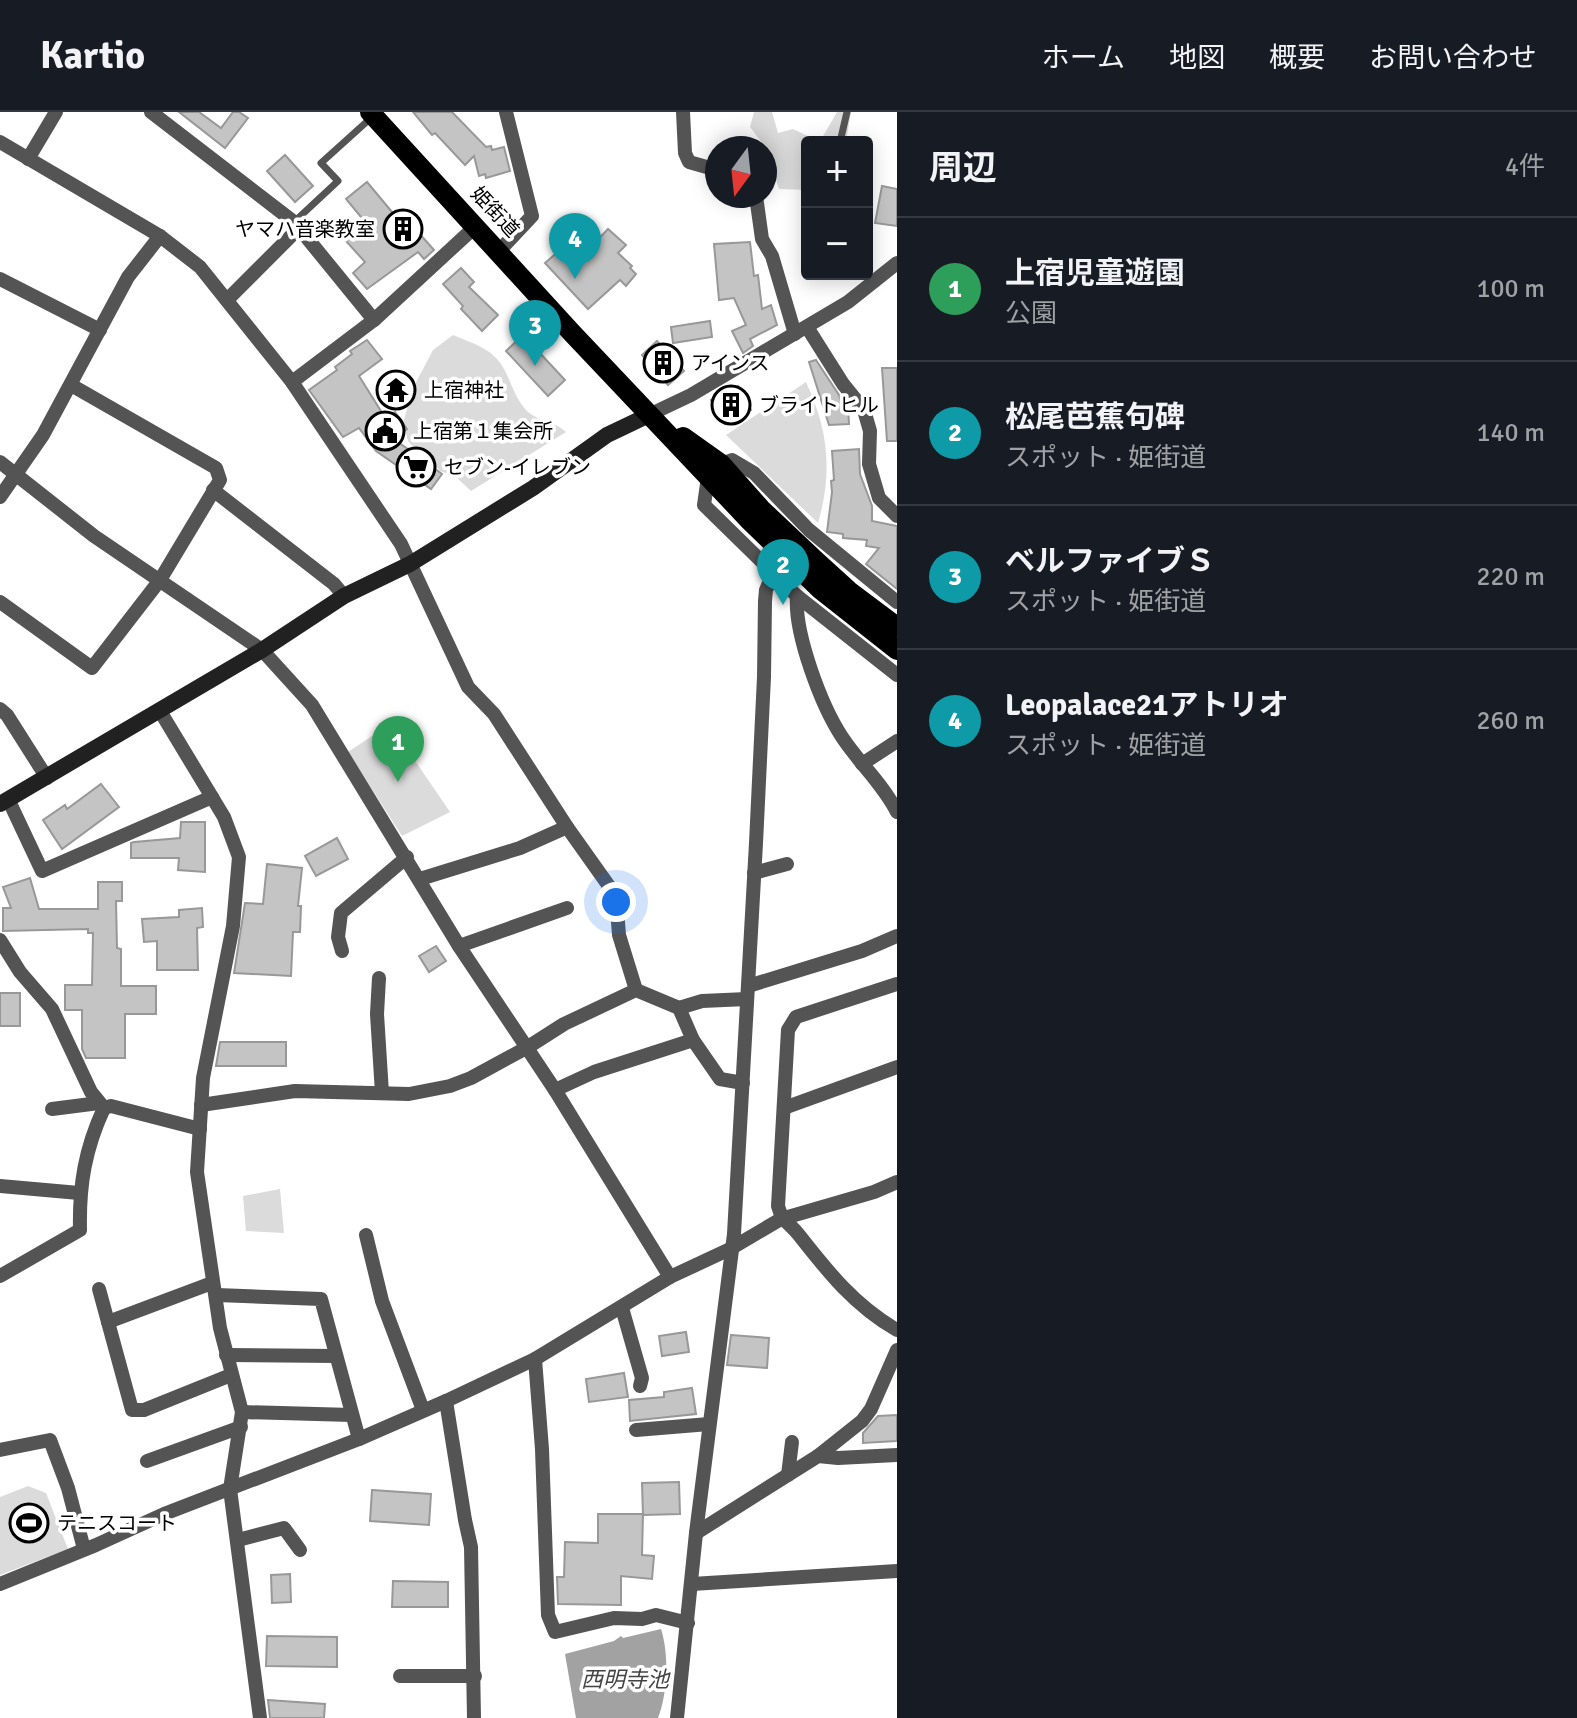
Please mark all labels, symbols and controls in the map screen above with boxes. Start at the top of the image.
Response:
text: Kartio [40,32,145,79]
text: ホーム [1042,41,1125,75]
text: 地図 [1169,41,1225,75]
text: 概要 [1269,41,1325,75]
text: お問い合わせ [1369,41,1537,75]
north arrow [705,136,777,208]
map controls [801,136,873,280]
button: + [801,136,873,208]
text: 周辺 [929,147,997,189]
text: 4件 [1505,151,1545,183]
street label: 姫街道 [465,182,525,242]
building icon: ヤマハ音楽教室 [382,208,424,250]
button: − [801,208,873,280]
pin: 4 [549,213,601,279]
place label: ヤマハ音楽教室 [235,217,375,242]
text: 上宿児童遊園 [1005,255,1185,292]
text: 1 [948,273,962,305]
text: 100 m [1476,273,1545,305]
text: 公園 [1005,298,1057,330]
pin: 3 [509,300,561,366]
building icon: アインス [642,342,684,384]
place label: アインス [691,351,770,376]
temple icon: 上宿神社 [375,369,417,411]
place label: 上宿神社 [424,378,504,403]
building icon: ブライトヒル [710,384,752,426]
place label: ブライトヒル [759,393,879,418]
text: 松尾芭蕉句碑 [1005,399,1185,436]
public building icon: 上宿第１集会所 [364,410,406,452]
text: 2 [948,417,962,449]
text: 140 m [1476,417,1545,449]
place label: 上宿第１集会所 [413,419,553,444]
text: スポット · 姫街道 [1005,442,1206,474]
supermarket icon: セブン-イレブン [395,446,437,488]
place label: セブン-イレブン [444,455,591,480]
pin: 2 [757,539,809,605]
text: ベルファイブＳ [1005,543,1215,580]
text: 3 [948,561,962,593]
text: 220 m [1476,561,1545,593]
text: スポット · 姫街道 [1005,586,1206,618]
text: Leopalace21アトリオ [1005,687,1289,724]
text: 4 [948,705,962,737]
text: 260 m [1476,705,1545,737]
pin: 1 [372,716,424,782]
text: スポット · 姫街道 [1005,730,1206,762]
your location [596,882,636,922]
sports icon: テニスコート [8,1502,50,1544]
place label: テニスコート [57,1511,177,1536]
water label: 西明寺池 [581,1666,671,1693]

